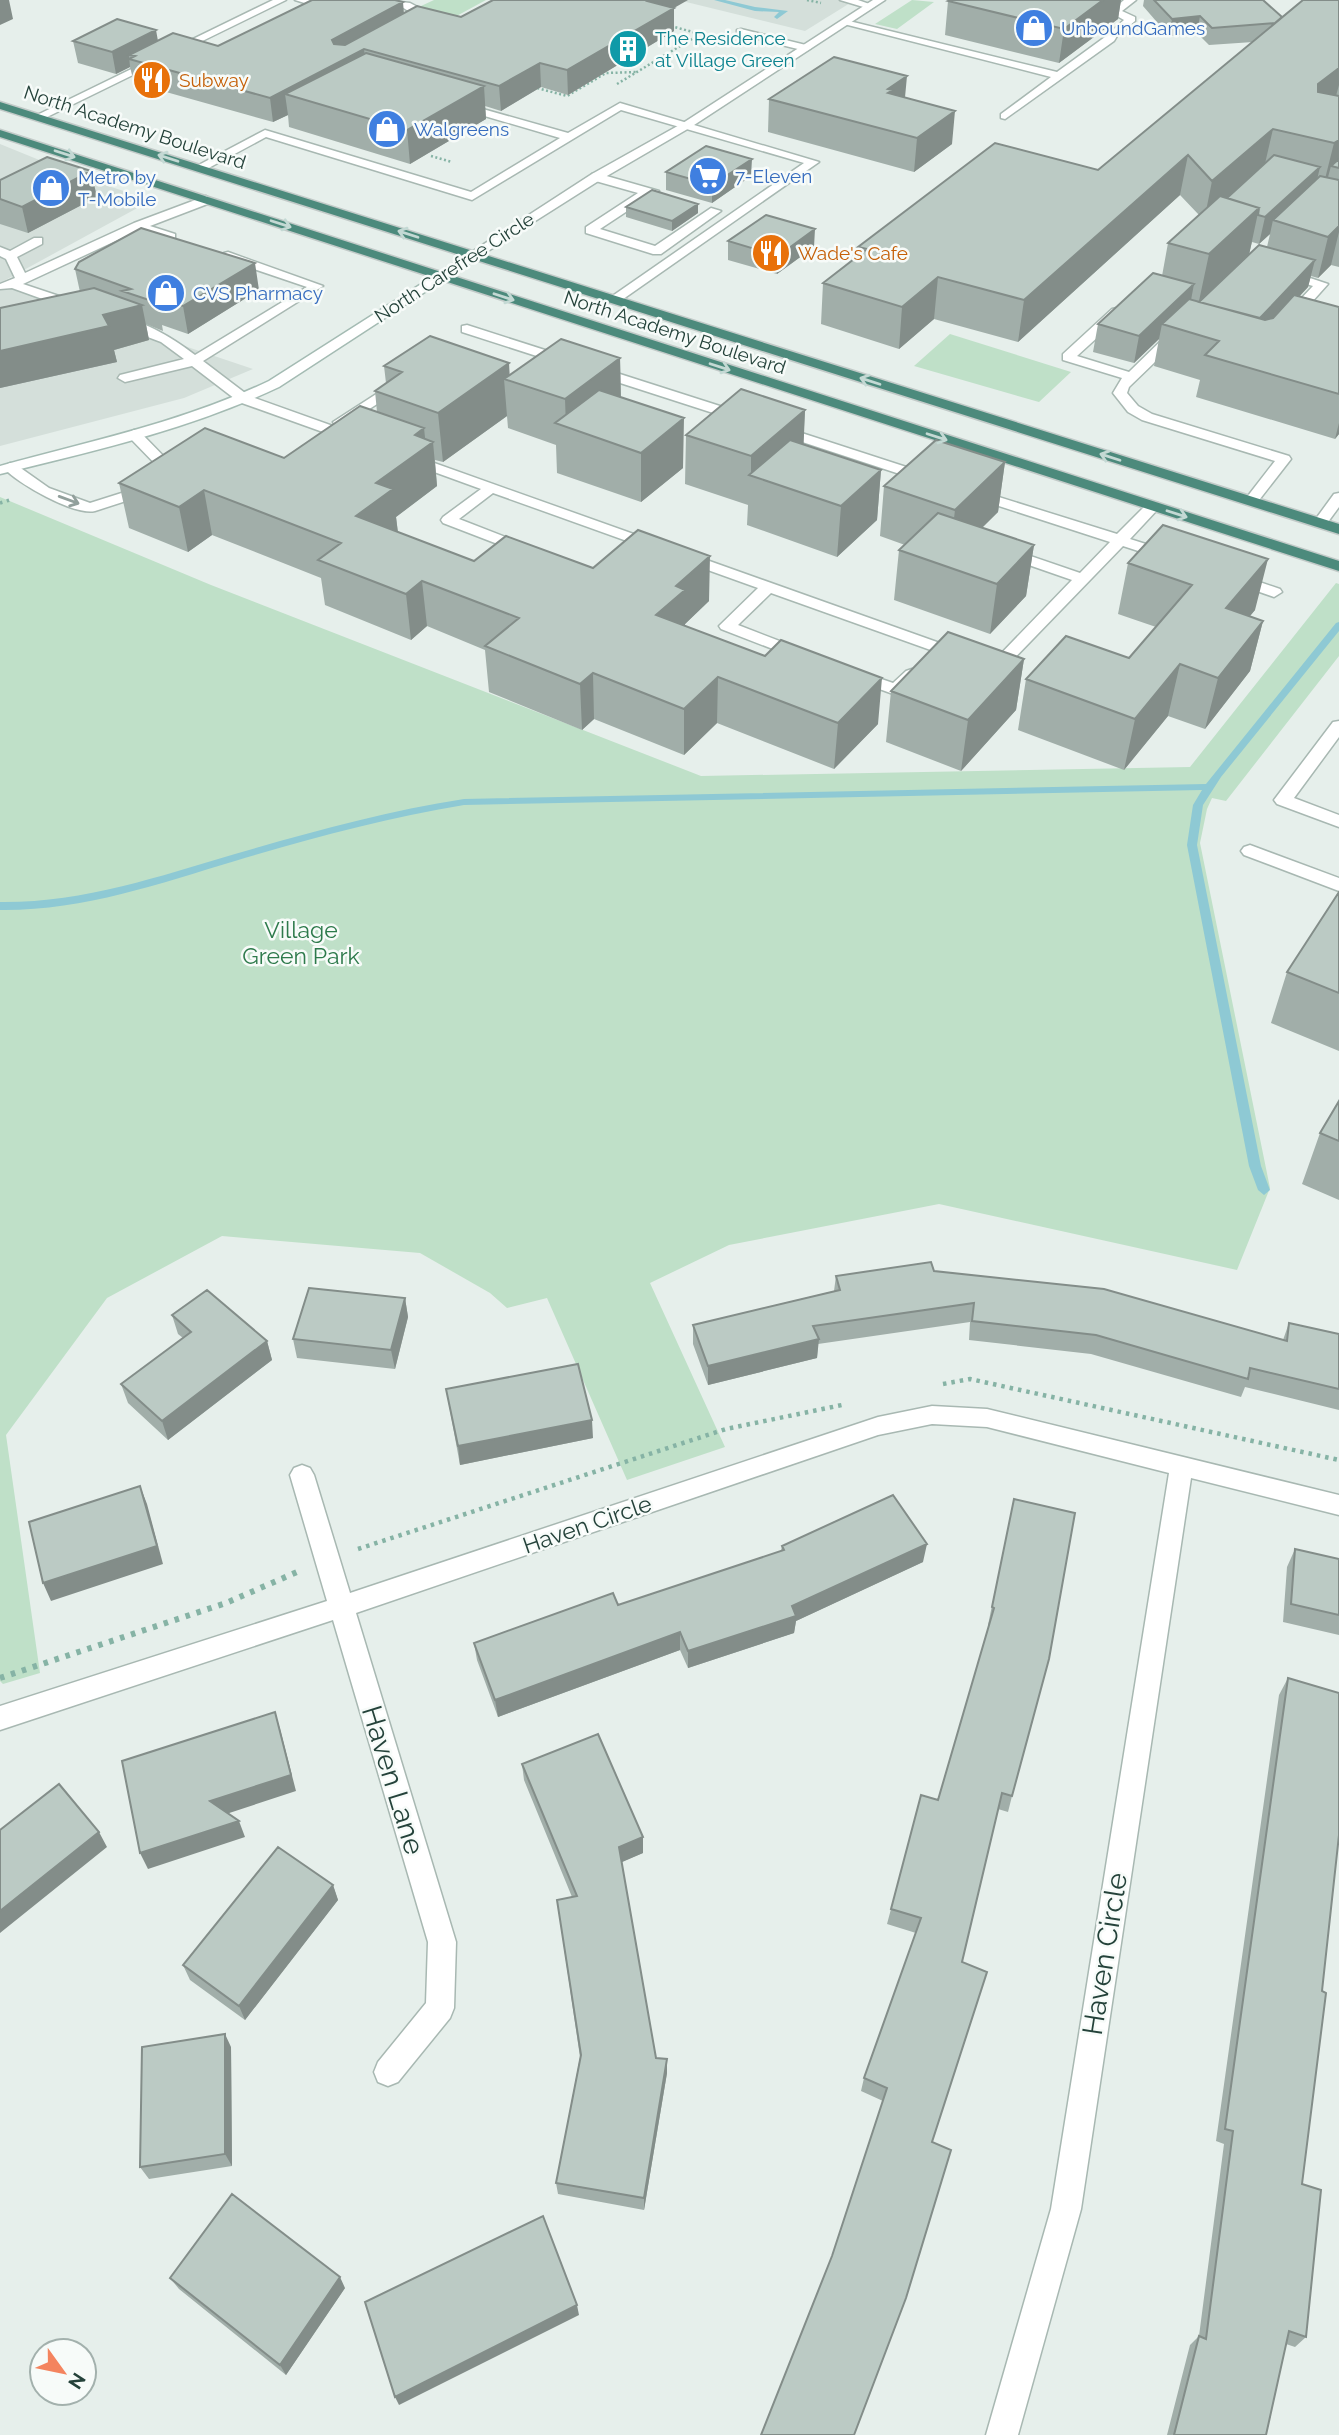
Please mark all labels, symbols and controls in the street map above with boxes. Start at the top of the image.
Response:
shop icon: UnboundGames [1013,7,1055,49]
place label: UnboundGames [1061,17,1205,39]
place label: The Residence at Village Green [655,27,795,71]
building icon: The Residence at Village Green [607,28,649,70]
restaurant icon: Subway [131,59,173,101]
place label: Subway [179,69,249,91]
street label: North Academy Boulevard [21,81,249,173]
shop icon: Walgreens [366,108,408,150]
place label: Walgreens [414,118,509,140]
one-way arrow [54,148,76,161]
one-way arrow [157,151,179,164]
supermarket icon: 7-Eleven [687,155,729,197]
place label: 7-Eleven [735,165,812,187]
place label: Metro by T-Mobile [78,166,156,210]
shop icon: Metro by T-Mobile [30,167,72,209]
street label: North Carefree Circle [370,207,538,327]
one-way arrow [270,219,292,232]
one-way arrow [397,227,419,240]
restaurant icon: Wade's Cafe [750,232,792,274]
place label: Wade's Cafe [798,242,908,264]
shop icon: CVS Pharmacy [145,272,187,314]
place label: CVS Pharmacy [193,282,323,304]
street label: North Academy Boulevard [561,286,789,378]
one-way arrow [493,291,515,304]
one-way arrow [709,362,731,374]
one-way arrow [859,373,881,386]
one-way arrow [926,431,948,444]
one-way arrow [1100,449,1122,462]
one-way arrow [58,495,80,507]
one-way arrow [1165,509,1187,521]
park label: Village Green Park [242,916,360,969]
street label: Haven Circle [519,1489,655,1559]
street label: Haven Lane [355,1702,431,1858]
street label: Haven Circle [1076,1871,1134,2037]
north arrow [28,2337,98,2407]
text: N [64,2369,90,2393]

